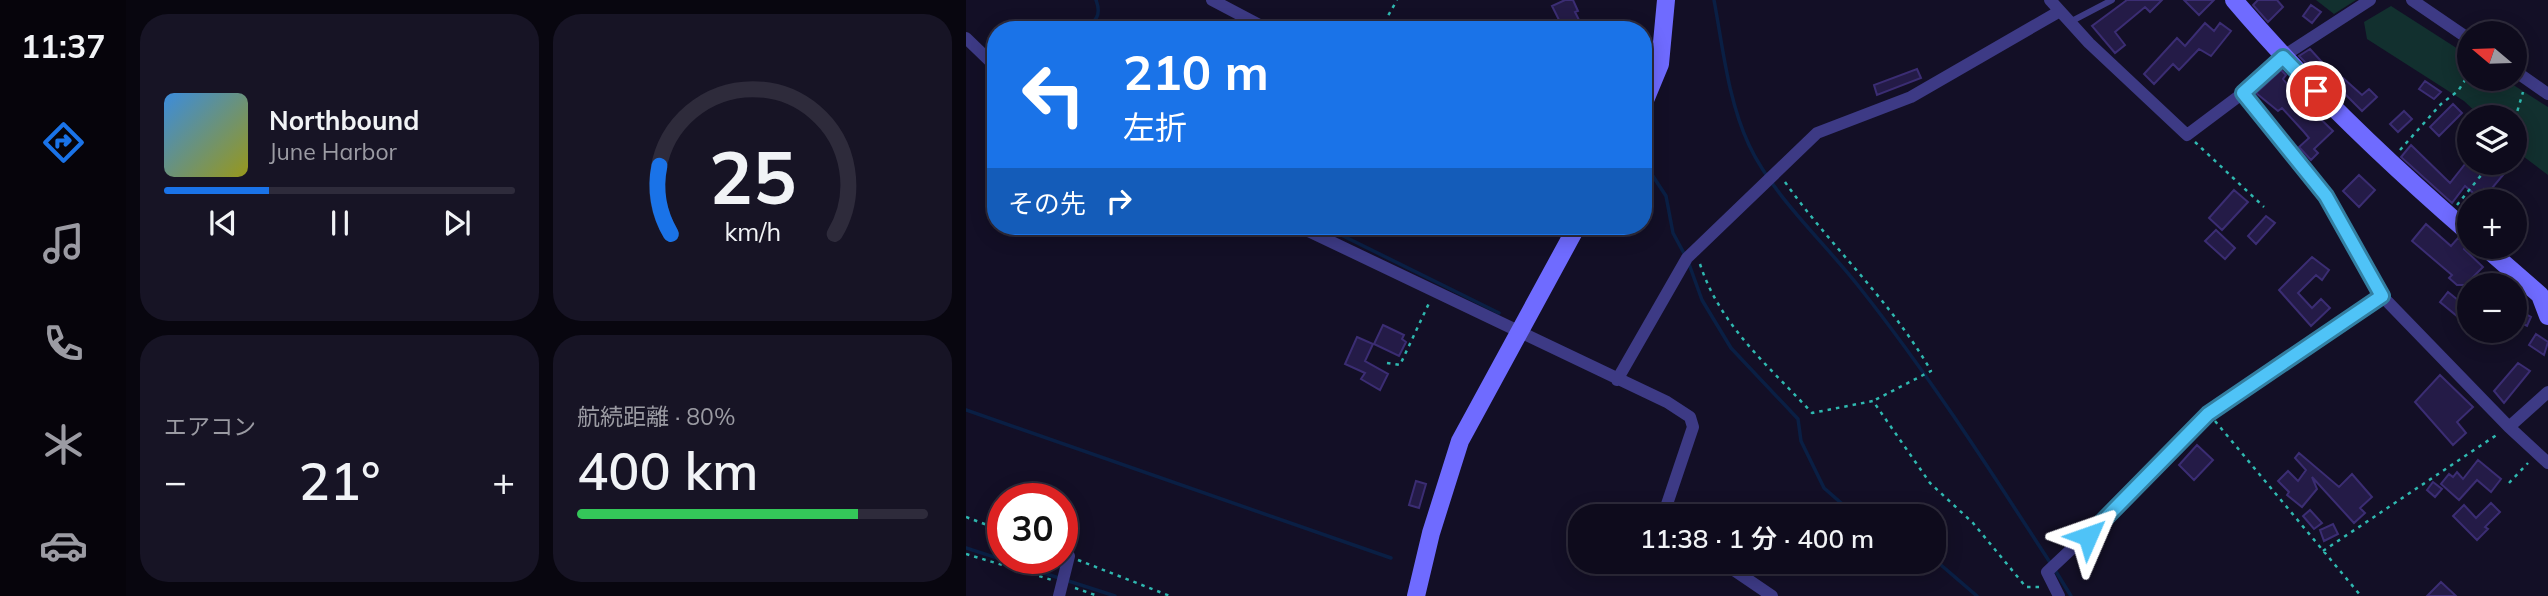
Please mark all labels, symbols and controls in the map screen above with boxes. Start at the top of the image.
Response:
north arrow [2457,21,2527,91]
map controls [2457,21,2527,343]
text: 11:37 [21,26,105,66]
text: 210 m [1123,41,1269,102]
icon: left [1008,49,1099,140]
pin [2286,61,2346,121]
icon: arrive [2297,72,2335,110]
text: Northbound [269,104,419,137]
button: layers [2457,105,2527,175]
text: 左折 [1123,107,1187,147]
icon: directions [39,118,88,167]
text: 25 [709,131,796,222]
text: June Harbor [269,137,397,166]
icon: right [1100,182,1138,220]
text: その先 [1008,187,1086,220]
button: + [2457,189,2527,259]
icon: previous [204,204,242,242]
icon: pause [321,204,359,242]
icon: next [438,204,476,242]
text: km/h [724,216,781,247]
icon: music [39,219,88,268]
button: − [2457,273,2527,343]
icon: phone [39,319,88,368]
text: 航続距離 · 80% [577,402,735,431]
text: エアコン [164,412,256,441]
icon: climate [39,420,88,469]
text: 400 km [577,438,758,503]
text: 21° [299,448,380,513]
text: − [164,457,187,505]
text: + [492,457,515,505]
speed limit sign: 30 [987,483,1078,574]
position arrow [2051,499,2125,573]
icon: car [39,521,88,570]
text: 11:38 · 1 分 · 400 m [1640,522,1874,555]

